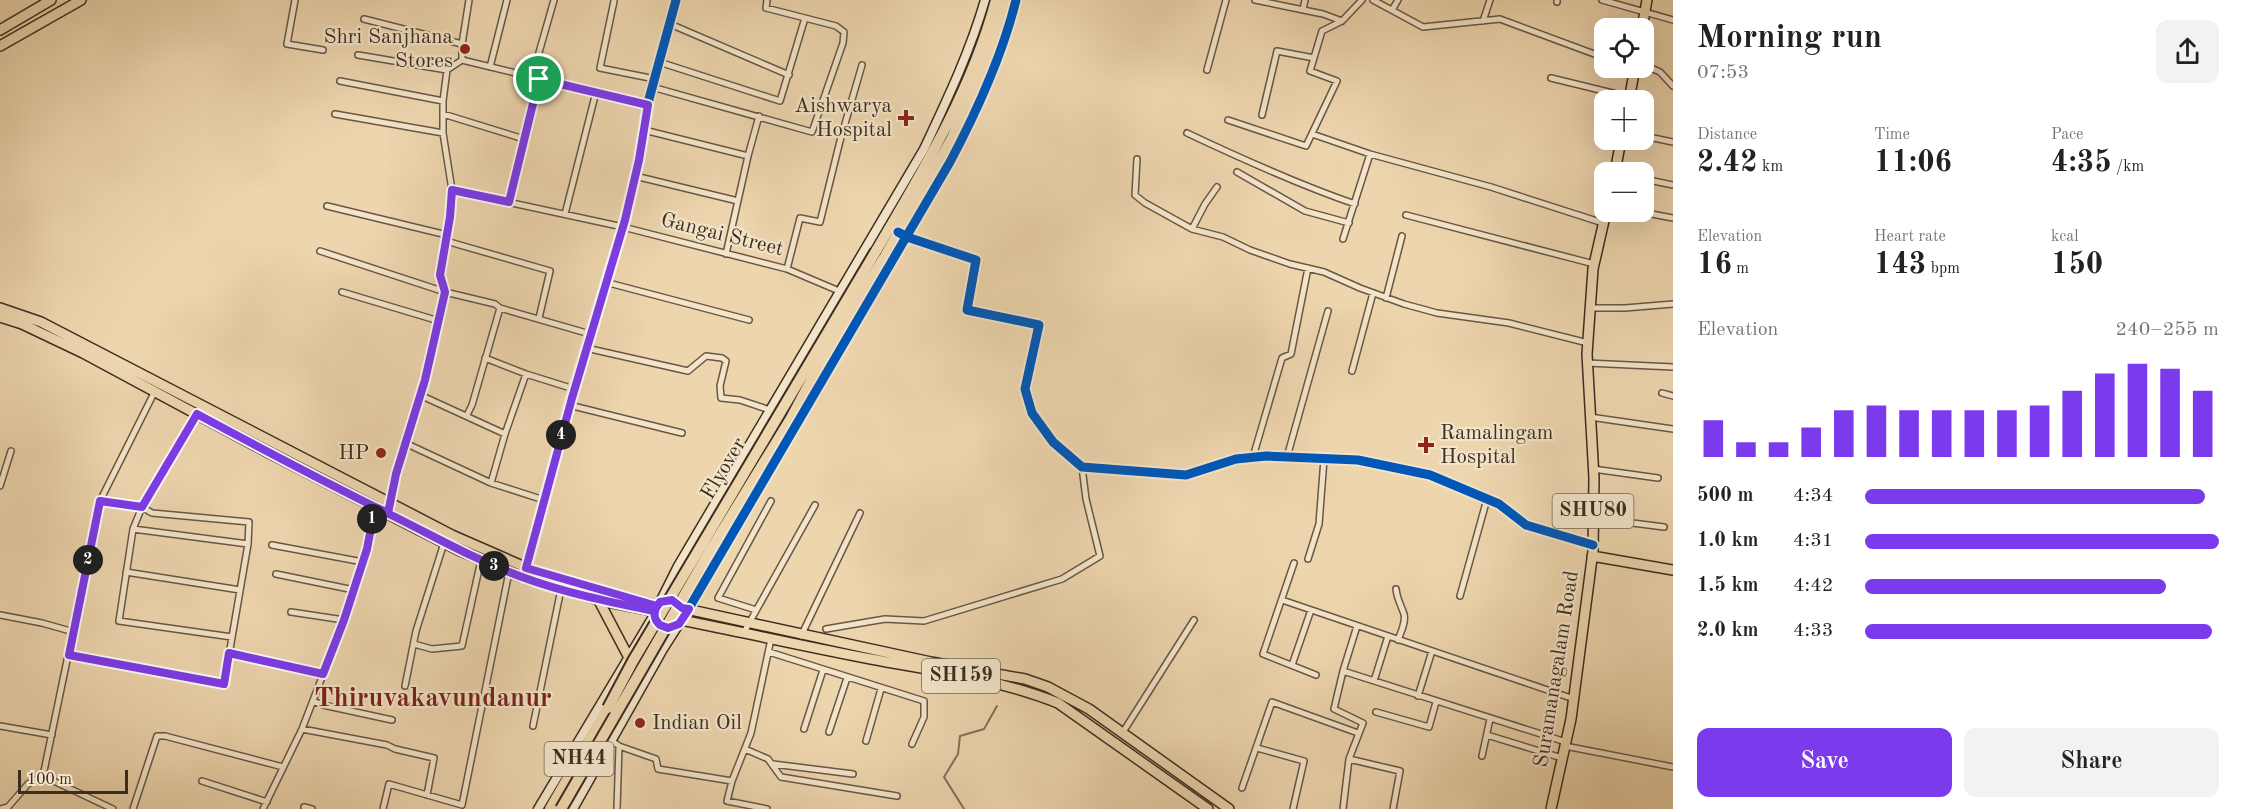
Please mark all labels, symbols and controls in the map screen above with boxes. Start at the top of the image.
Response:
map controls [1594,18,1654,222]
button: locate [1594,18,1654,78]
button: share [2156,20,2219,83]
text: Morning run [1697,22,1882,55]
place label: Shri Sanjhana Stores [323,27,453,72]
marker: Shri Sanjhana Stores [458,42,472,56]
pin [513,53,564,104]
icon: arrive [522,62,555,95]
text: 07:53 [1697,63,1749,83]
button: + [1594,90,1654,150]
place label: Aishwarya Hospital [794,96,892,141]
marker: Aishwarya Hospital [897,109,915,127]
text: Distance [1697,127,1757,143]
text: Time [1874,127,1910,143]
text: Pace [2051,127,2083,143]
text: 2.42 [1697,148,1758,178]
text: 11:06 [1874,148,1952,178]
text: 4:35 [2051,148,2112,178]
text: km [1758,159,1783,175]
text: /km [2112,159,2144,175]
button: − [1594,162,1654,222]
street label: Gangai Street [658,210,786,260]
text: Elevation [1697,229,1762,245]
text: Heart rate [1874,229,1946,245]
text: kcal [2051,229,2079,245]
text: 16 [1697,250,1732,280]
text: 143 [1874,250,1926,280]
text: 150 [2051,250,2103,280]
text: m [1732,261,1749,277]
text: bpm [1926,261,1960,277]
text: Elevation [1697,320,1778,340]
text: 240–255 m [2116,320,2219,340]
pin: 4 [546,420,576,450]
place label: Ramalingam Hospital [1440,423,1554,468]
text: 4 [556,427,566,443]
street label: Flyover [698,434,751,504]
marker: Ramalingam Hospital [1417,436,1435,454]
place label: HP [338,443,369,464]
marker: HP [374,446,388,460]
text: 500 m [1697,486,1753,506]
text: 4:34 [1793,486,1833,506]
road number: SHU80 [1552,494,1634,528]
pin: 1 [357,504,387,534]
text: 1 [367,511,377,527]
text: 1.0 km [1697,531,1759,551]
text: 4:31 [1793,531,1833,551]
pin: 2 [73,545,103,575]
pin: 3 [479,551,509,581]
text: 2 [83,552,93,568]
text: 3 [489,558,499,574]
street label: Suramanagalam Road [1531,569,1583,769]
text: 1.5 km [1697,576,1759,596]
text: 4:42 [1793,576,1833,596]
text: 2.0 km [1697,621,1759,641]
text: 4:33 [1793,621,1833,641]
road number: SH159 [922,659,1000,693]
district label: Thiruvakavundanur [314,685,552,712]
place label: Indian Oil [652,713,742,734]
marker: Indian Oil [633,716,647,730]
button: Save [1697,728,1952,797]
button: Share [1964,728,2219,797]
road number: NH44 [544,742,614,776]
scale bar [18,767,128,794]
text: 100 m [27,772,72,788]

